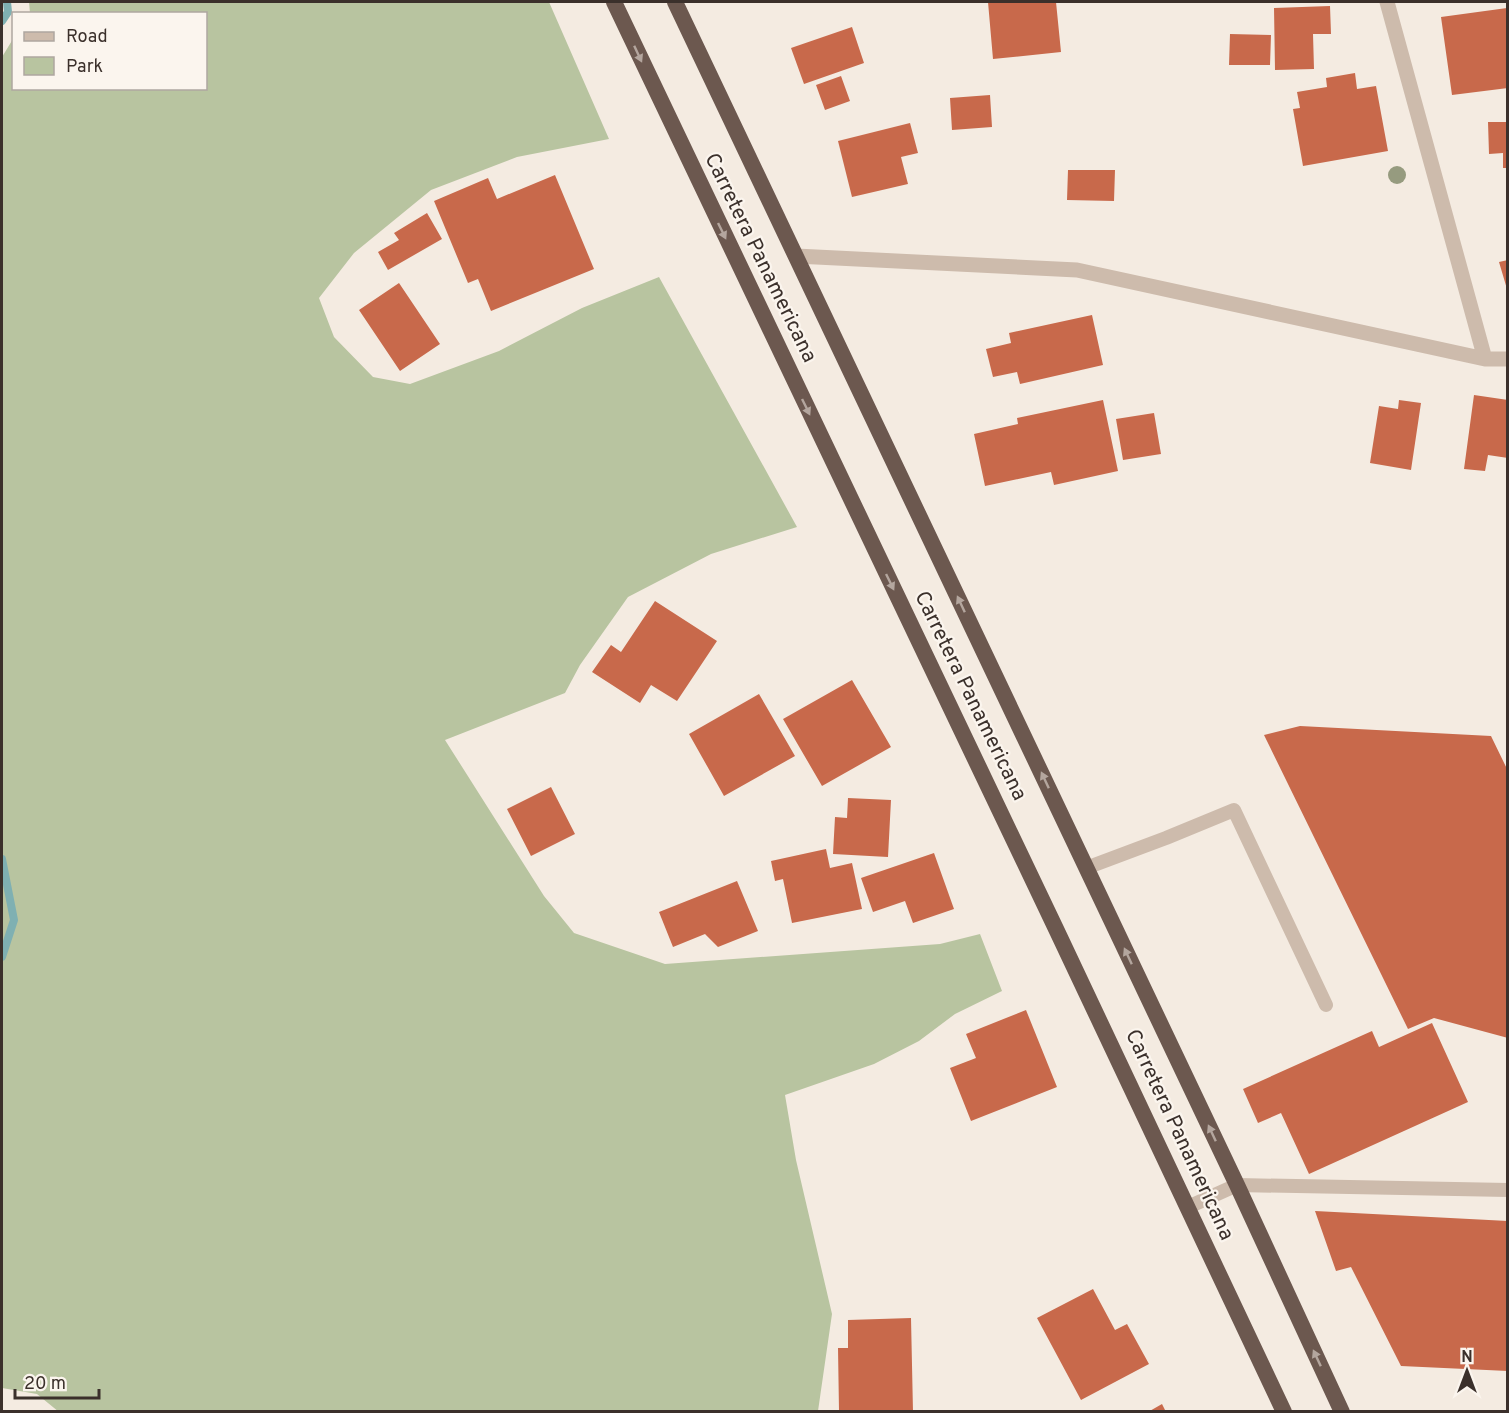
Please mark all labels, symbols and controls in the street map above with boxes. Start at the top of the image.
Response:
legend [12,12,207,90]
text: Road [66,26,108,49]
one-way arrow [634,46,643,63]
text: Park [66,56,103,79]
street label: Carretera Panamericana [698,149,822,367]
one-way arrow [717,222,726,239]
one-way arrow [801,398,811,415]
one-way arrow [886,574,895,591]
street label: Carretera Panamericana [908,587,1032,805]
one-way arrow [957,596,966,613]
one-way arrow [1040,772,1049,789]
one-way arrow [1124,948,1133,965]
street label: Carretera Panamericana [1118,1025,1240,1245]
one-way arrow [1208,1124,1217,1141]
north arrow [1437,1341,1497,1401]
text: N [1461,1348,1473,1368]
one-way arrow [1313,1350,1322,1367]
scale bar [15,1362,99,1400]
text: 20 m [24,1373,66,1396]

